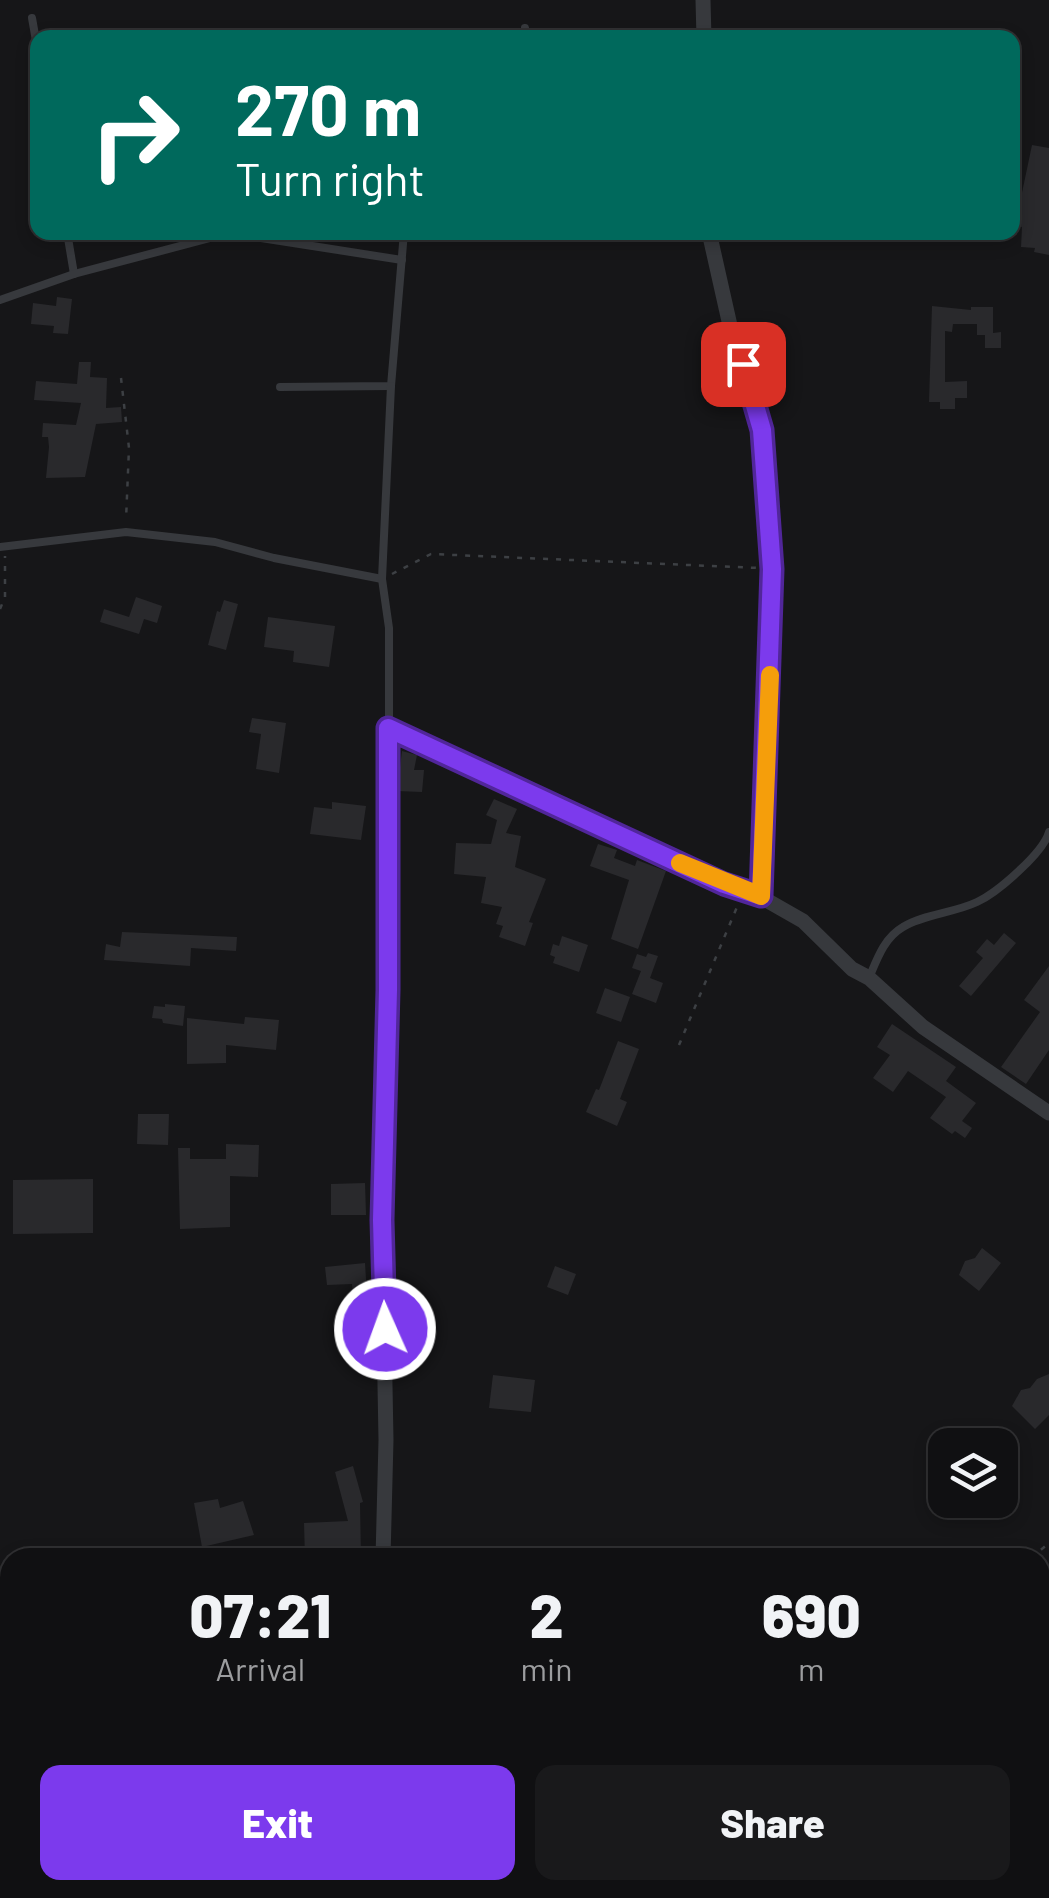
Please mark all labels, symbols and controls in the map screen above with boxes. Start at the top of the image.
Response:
text: 270 m [235,66,421,150]
icon: right [70,70,200,200]
text: Turn right [235,151,425,205]
pin [701,322,786,407]
icon: arrive [716,337,771,392]
position arrow [333,1277,437,1381]
map controls [928,1428,1018,1518]
button: layers [928,1428,1018,1518]
text: 07:21 [189,1578,331,1650]
text: 2 [529,1578,564,1650]
text: 690 [762,1578,861,1650]
text: Arrival [216,1649,305,1687]
text: min [521,1649,572,1687]
text: m [798,1649,824,1687]
button: Exit [40,1765,515,1880]
button: Share [535,1765,1010,1880]

